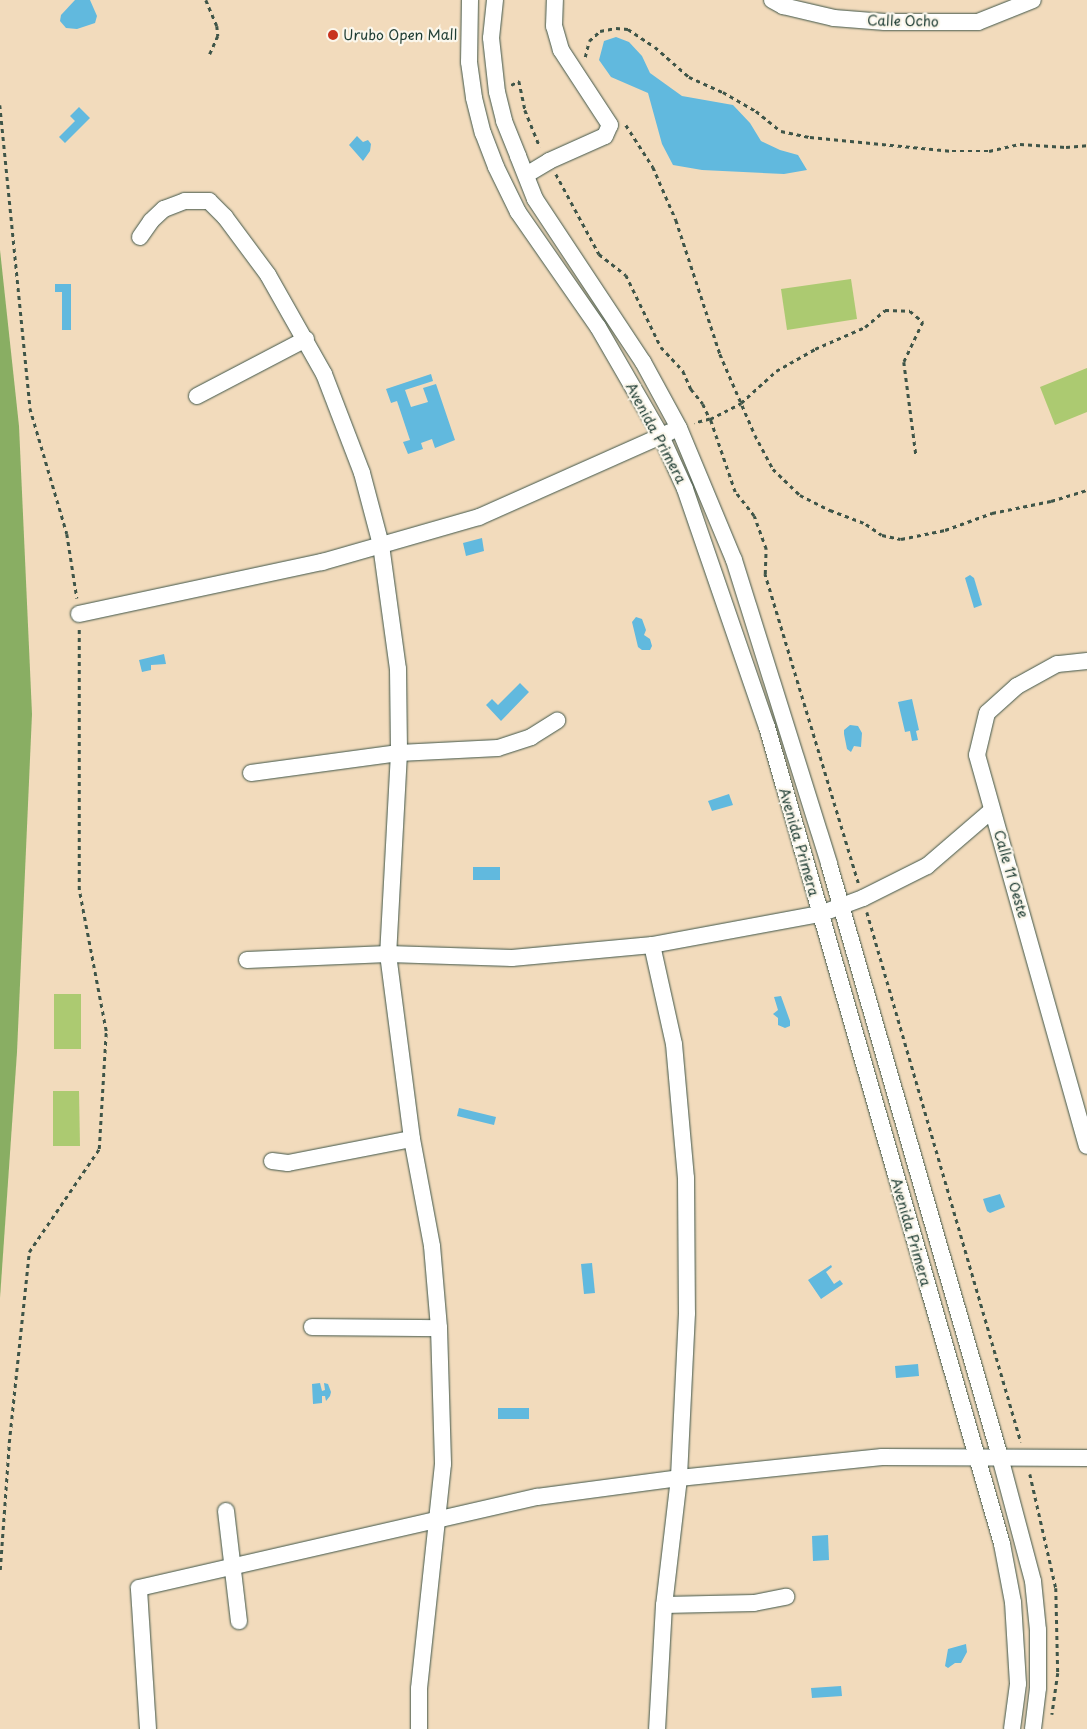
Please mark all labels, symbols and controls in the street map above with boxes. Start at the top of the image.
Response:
street label: Calle Ocho [866,12,940,30]
place label: Urubo Open Mall [343,27,459,43]
marker: Urubo Open Mall [327,29,339,41]
street label: Avenida Primera [622,380,690,486]
street label: Avenida Primera [776,786,822,898]
street label: Calle 11 Oeste [990,828,1032,920]
street label: Avenida Primera [888,1176,934,1288]

